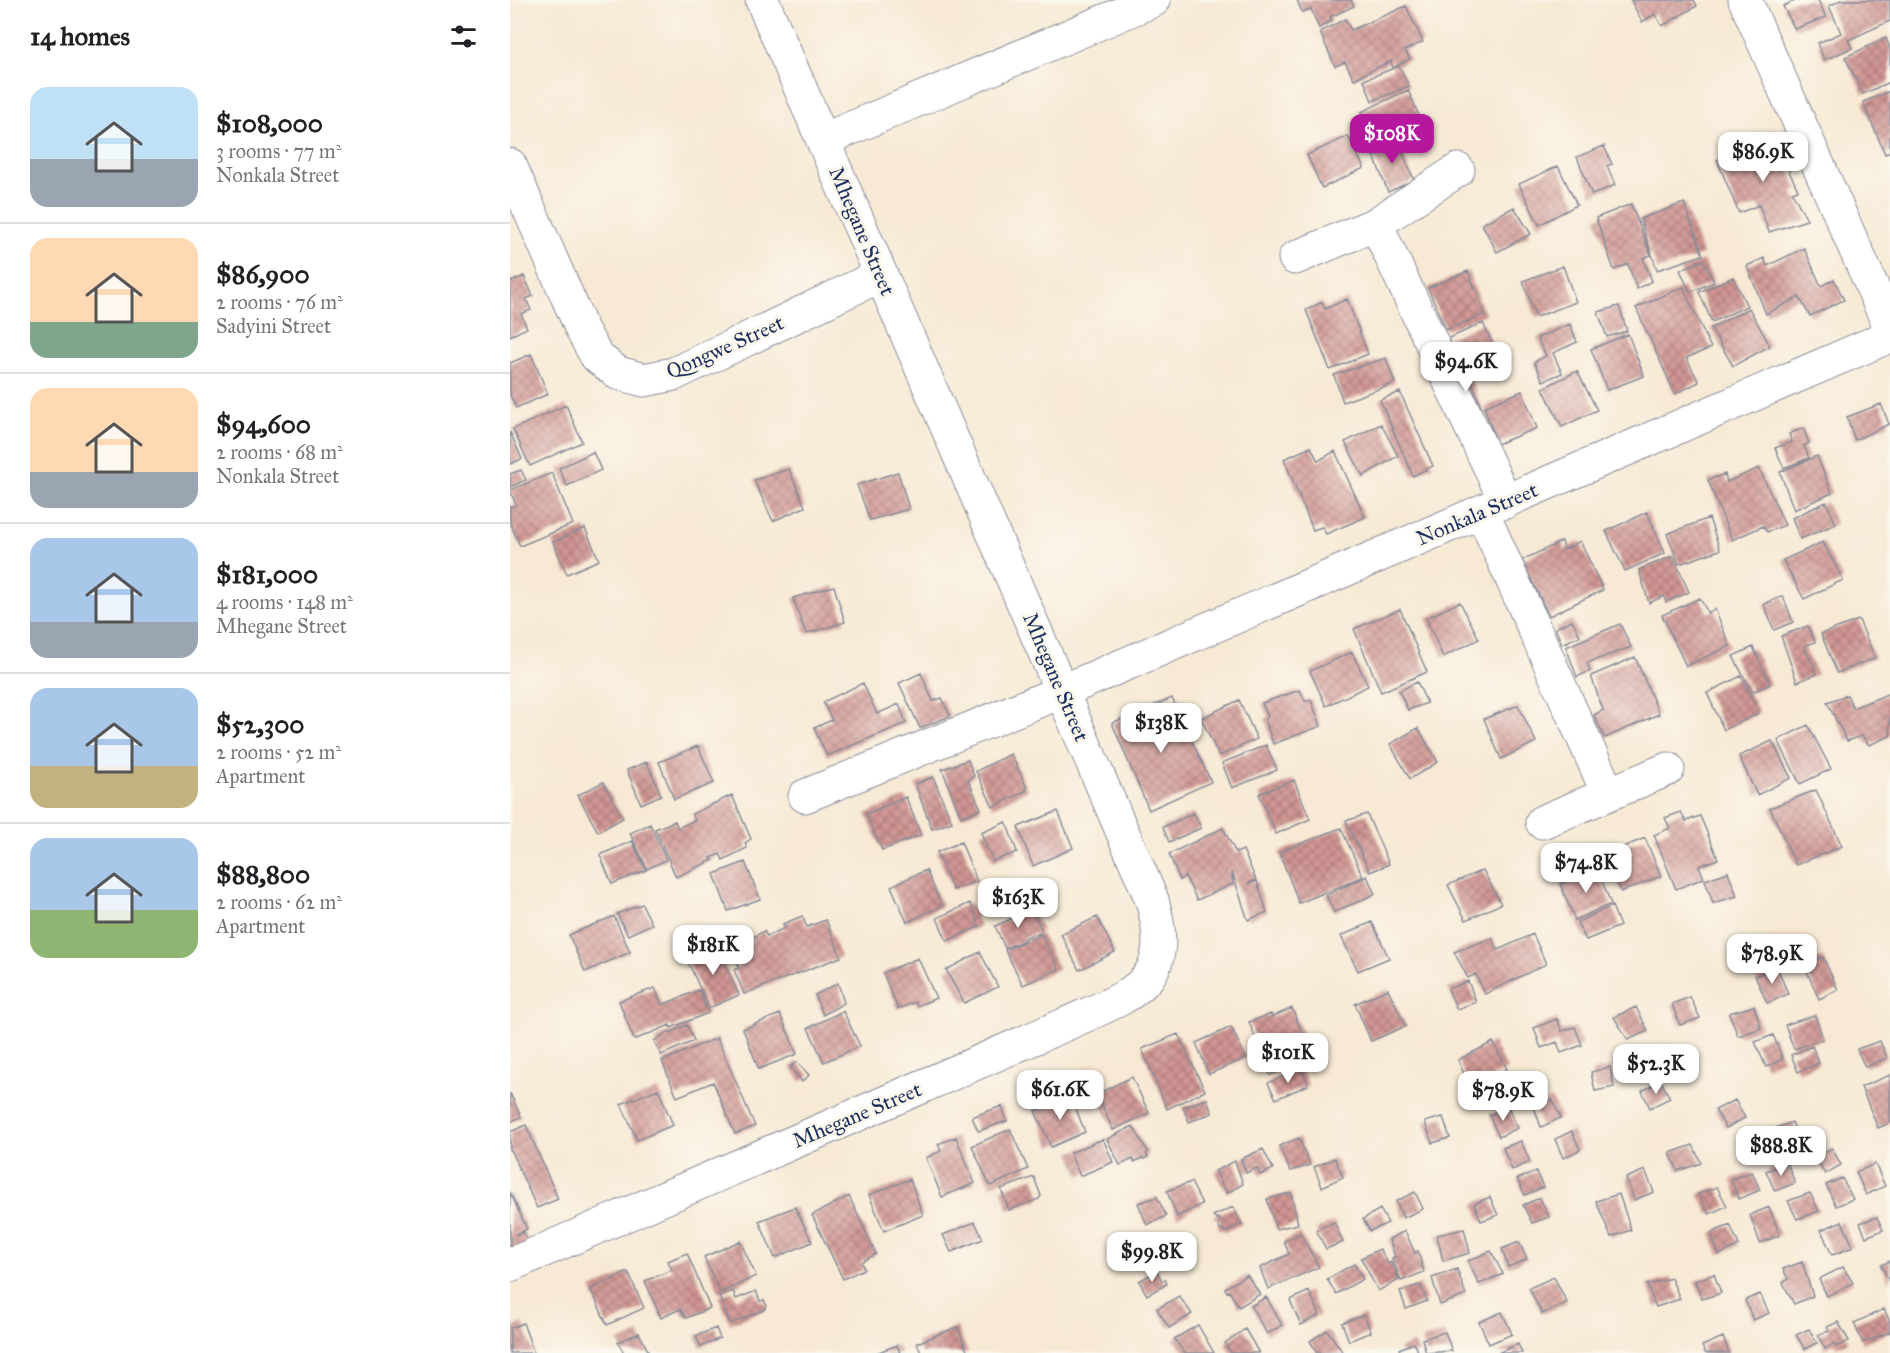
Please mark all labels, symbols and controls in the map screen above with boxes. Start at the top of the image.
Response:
text: 14 homes [30,20,130,52]
icon: filters [447,20,480,53]
text: $108,000 [216,107,323,139]
icon: home [78,111,150,183]
pin: $108K [1350,114,1434,165]
text: $108K [1364,121,1420,145]
pin: $86.9K [1714,132,1812,183]
text: 3 rooms · 77 m² [216,139,341,163]
text: $86.9K [1732,139,1794,163]
text: Nonkala Street [216,163,339,187]
street label: Mhegane Street [823,163,901,300]
text: $86,900 [216,258,310,290]
icon: home [78,262,150,334]
text: 2 rooms · 76 m² [216,290,343,314]
street label: Qongwe Street [662,309,788,385]
text: Sadyini Street [216,314,331,338]
pin: $94.6K [1417,342,1515,393]
text: $94.6K [1435,349,1497,373]
text: $94,600 [216,408,311,440]
icon: home [78,412,150,484]
text: 2 rooms · 68 m² [216,440,343,464]
text: Nonkala Street [216,464,339,488]
street label: Nonkala Street [1412,477,1542,551]
text: $181,000 [216,558,318,590]
icon: home [78,562,150,634]
text: 4 rooms · 148 m² [216,590,353,614]
street label: Mhegane Street [1017,609,1095,746]
text: Mhegane Street [216,614,347,638]
pin: $138K [1119,703,1203,754]
text: $52,300 [216,708,304,740]
text: $138K [1135,710,1187,734]
icon: home [78,712,150,784]
text: 2 rooms · 52 m² [216,740,341,764]
text: Apartment [216,764,305,788]
pin: $74.8K [1537,843,1635,894]
text: $74.8K [1555,850,1617,874]
text: $88,800 [216,858,310,890]
icon: home [78,862,150,934]
pin: $163K [976,878,1060,929]
text: $163K [992,885,1044,909]
text: 2 rooms · 62 m² [216,890,342,914]
text: Apartment [216,914,305,938]
pin: $181K [671,925,755,976]
text: $181K [687,932,739,956]
pin: $78.9K [1723,934,1821,985]
text: $78.9K [1741,941,1803,965]
pin: $101K [1246,1033,1330,1084]
text: $101K [1261,1040,1315,1064]
pin: $52.3K [1607,1044,1705,1095]
text: $52.3K [1627,1051,1685,1075]
pin: $61.6K [1011,1070,1109,1121]
pin: $78.9K [1454,1071,1552,1122]
street label: Mhegane Street [789,1076,926,1154]
text: $61.6K [1031,1077,1089,1101]
text: $78.9K [1472,1078,1534,1102]
pin: $88.8K [1732,1126,1830,1177]
text: $88.8K [1750,1133,1812,1157]
pin: $99.8K [1103,1232,1201,1283]
text: $99.8K [1121,1239,1183,1263]

